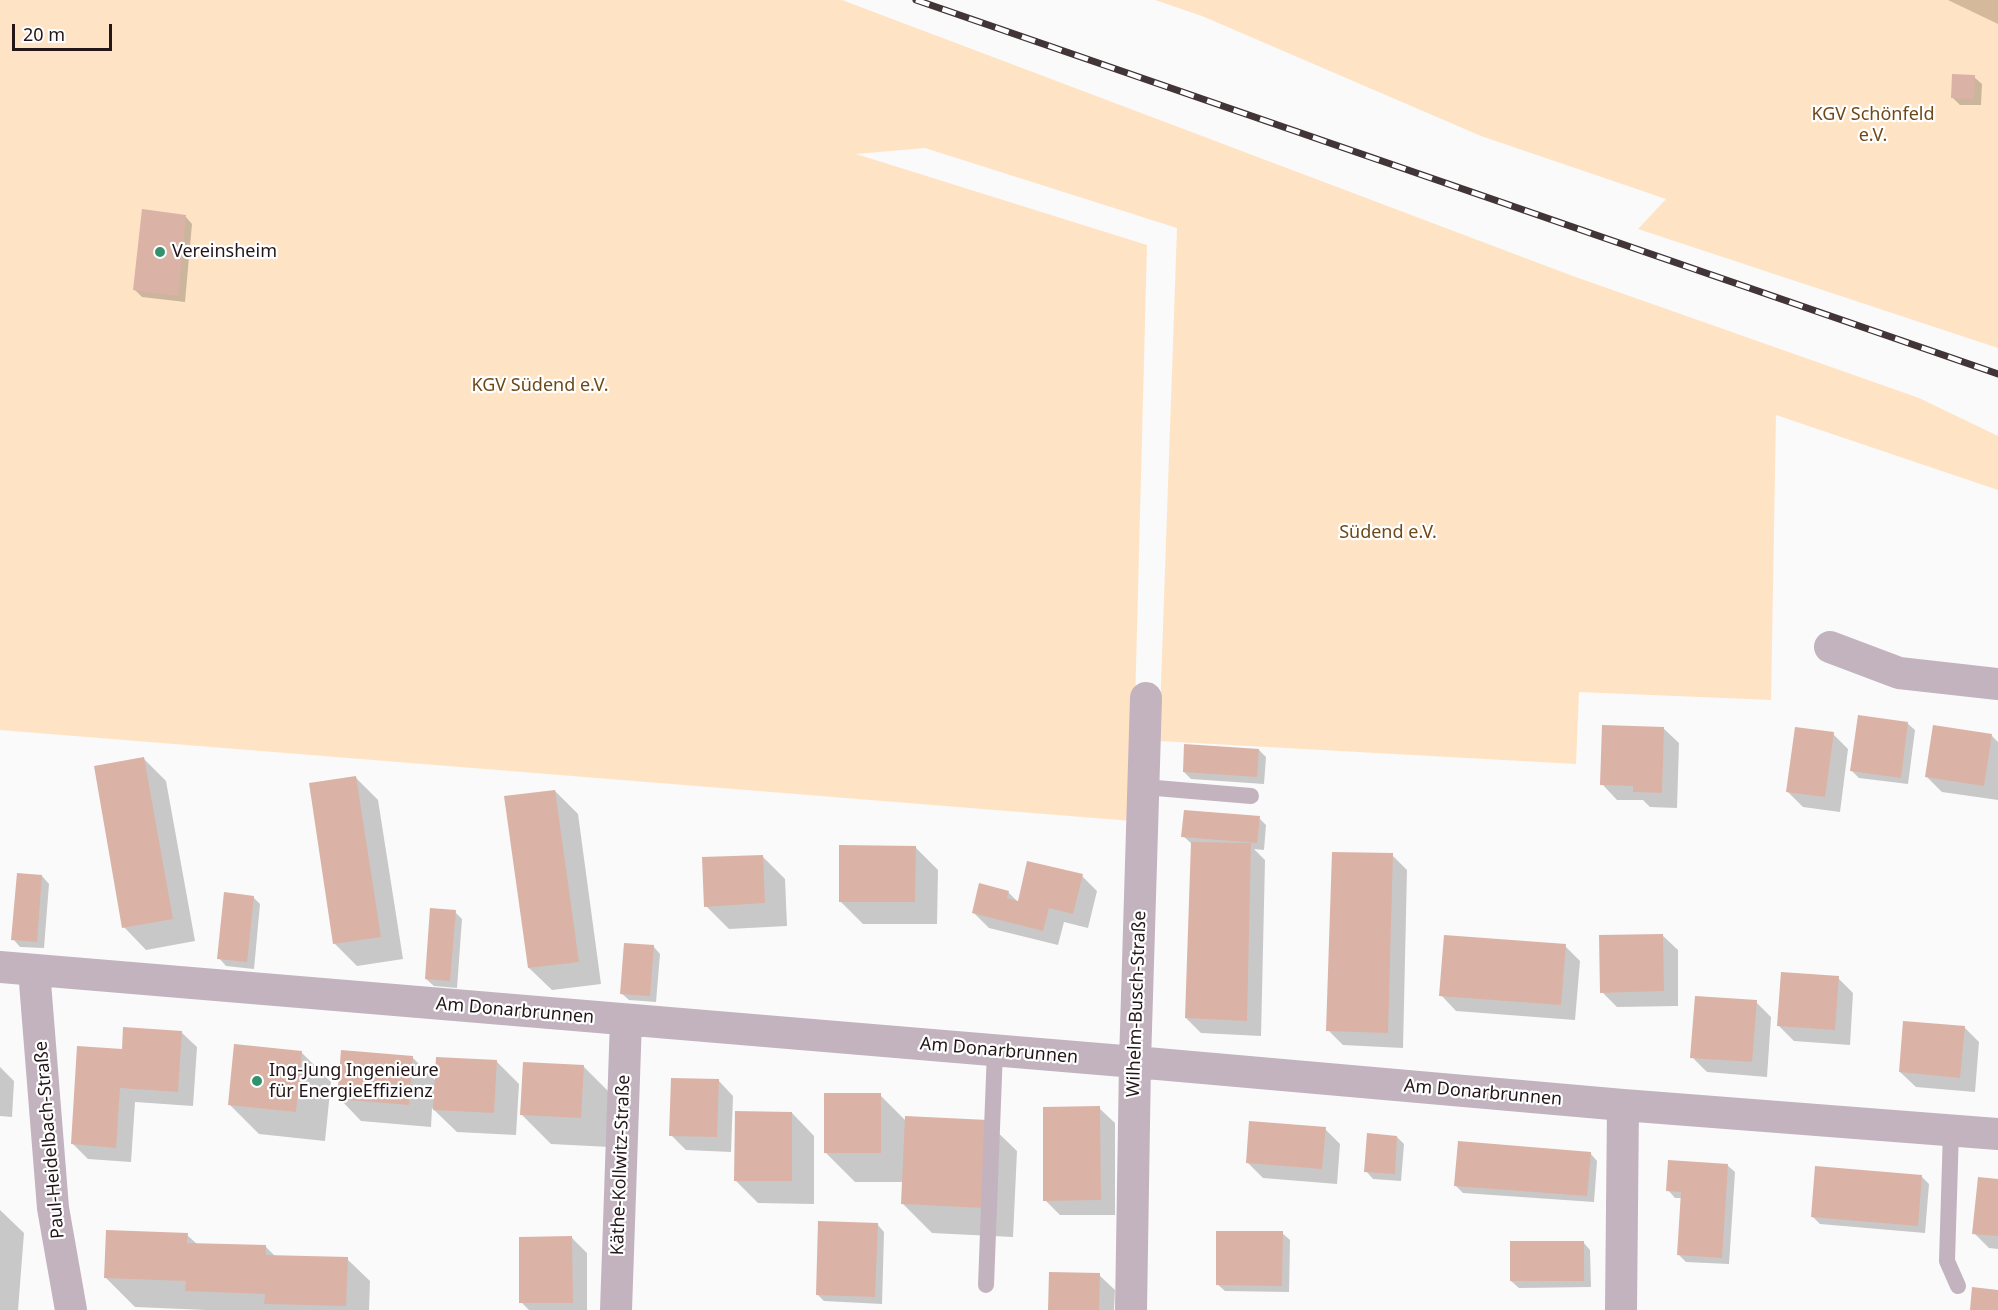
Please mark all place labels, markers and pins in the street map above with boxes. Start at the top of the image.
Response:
place label: Vereinsheim [172,241,277,263]
marker: Vereinsheim [153,245,167,259]
place label: Ing-Jung Ingenieure für EnergieEffizienz [269,1060,439,1102]
marker: Ing-Jung Ingenieure für EnergieEffizienz [250,1074,264,1088]

